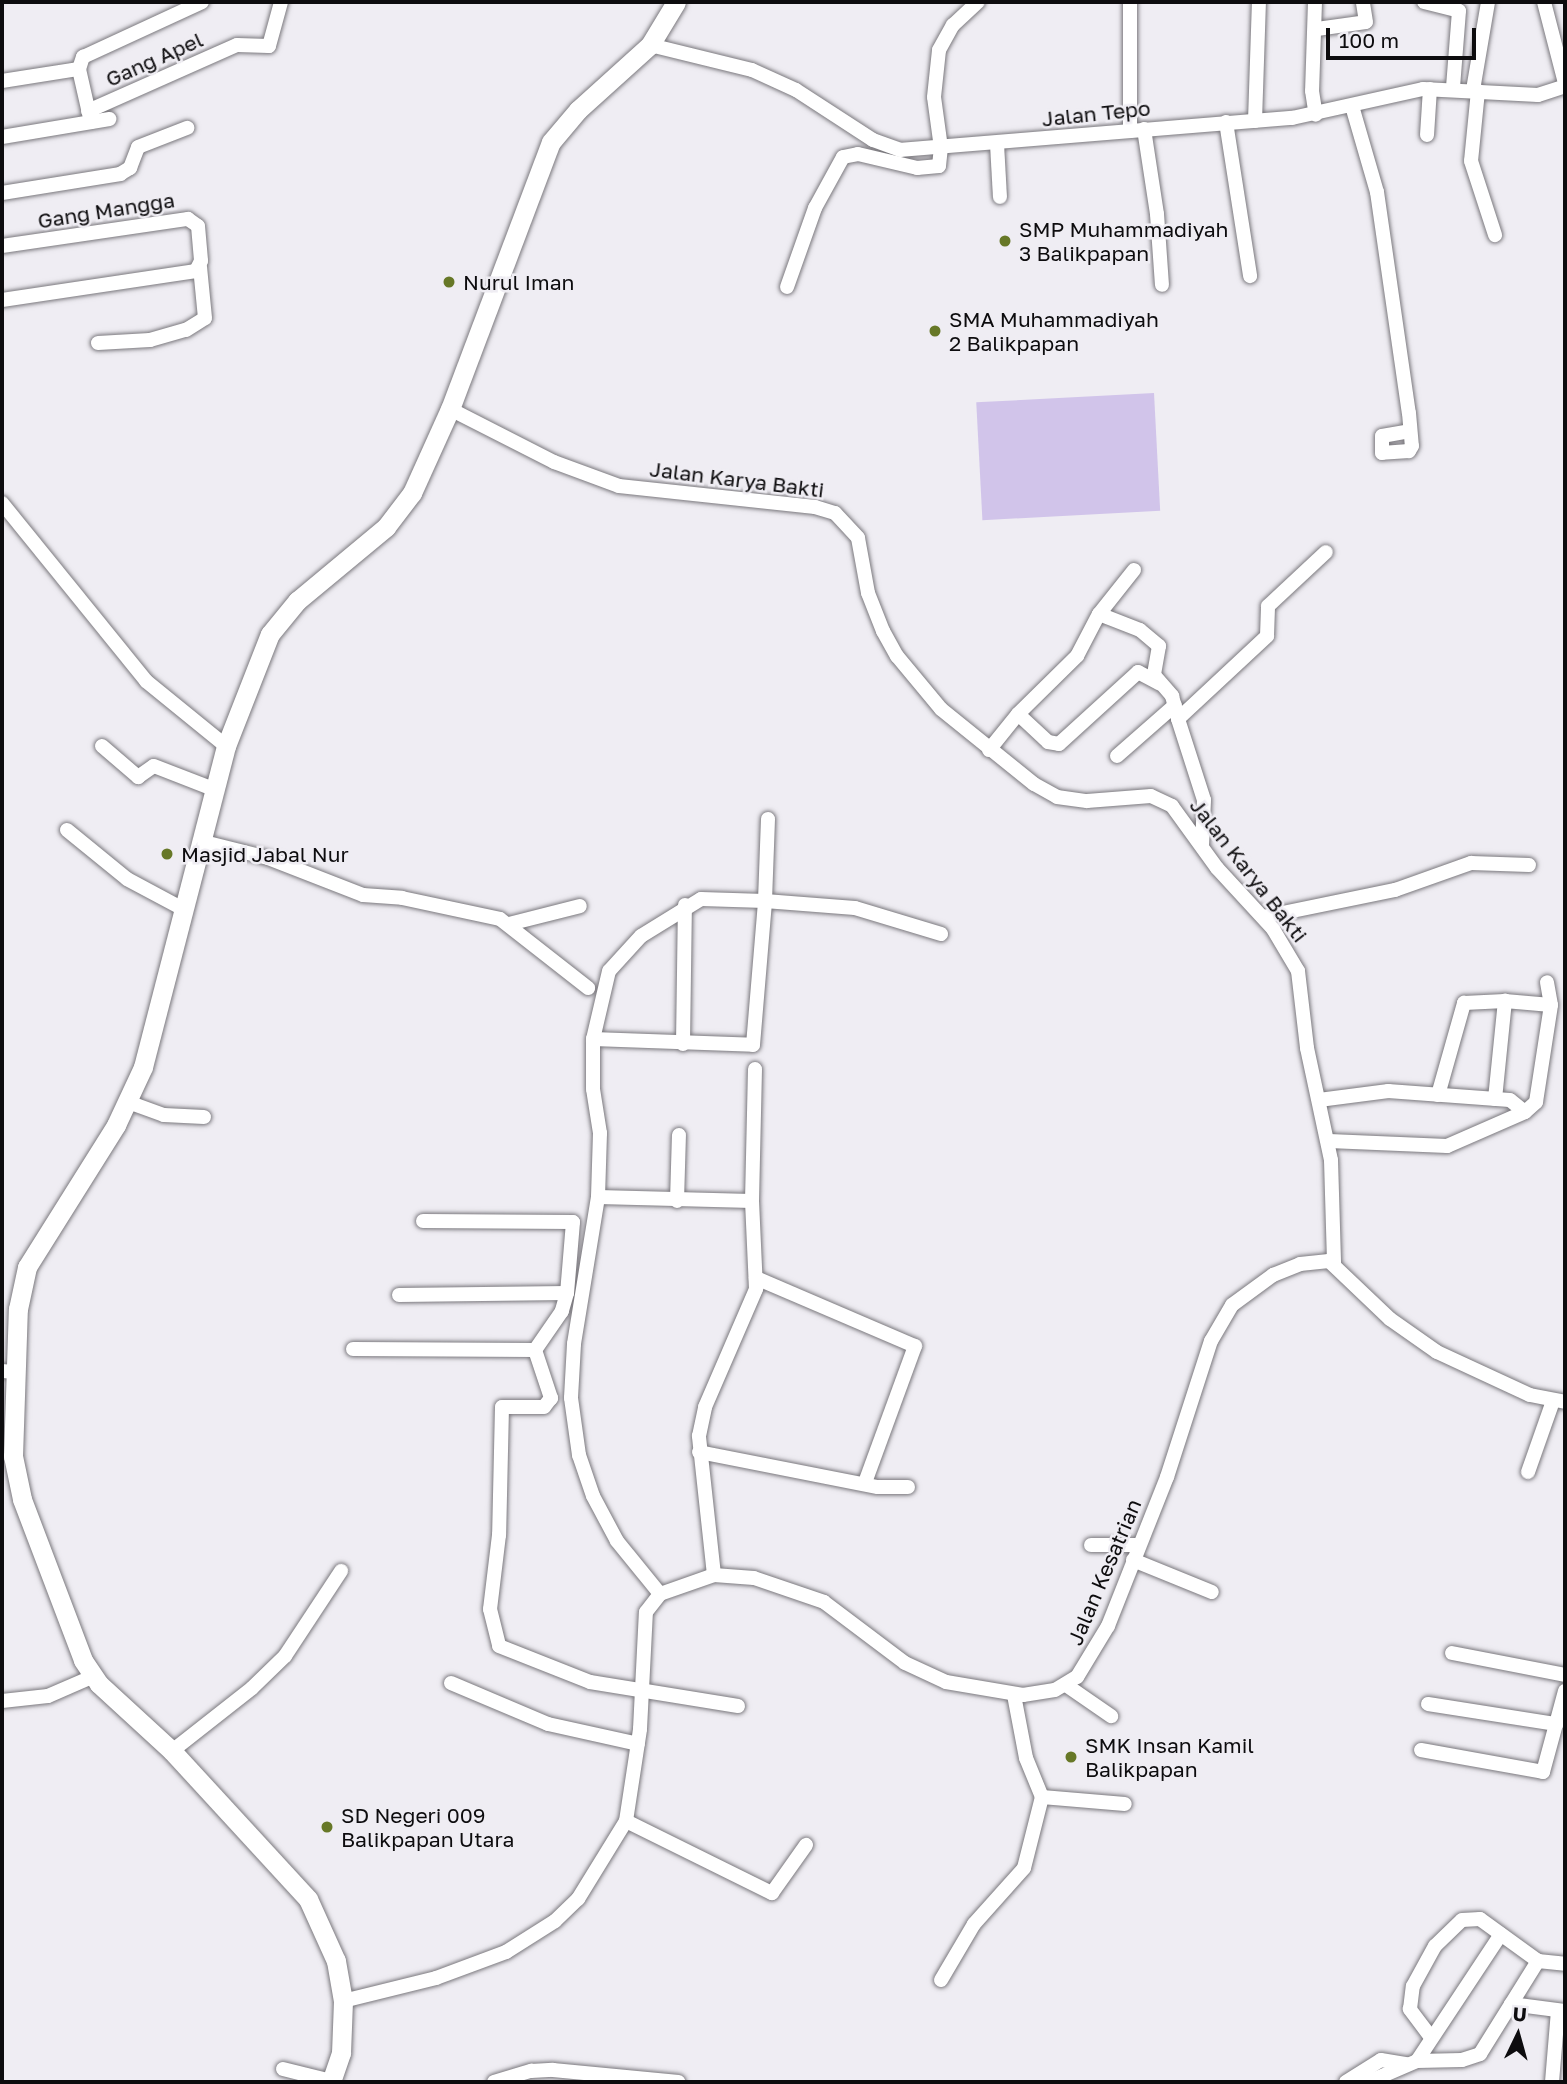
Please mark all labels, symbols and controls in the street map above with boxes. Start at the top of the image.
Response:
scale bar [1329,14,1480,58]
street label: Gang Apel [102,26,206,92]
text: 100 m [1339,27,1399,53]
street label: Jalan Tepo [1040,95,1152,131]
street label: Gang Mangga [36,187,176,233]
place label: SMP Muhammadiyah 3 Balikpapan [1019,216,1229,266]
marker: SMP Muhammadiyah 3 Balikpapan [997,233,1013,249]
place label: Nurul Iman [463,269,574,295]
marker: Nurul Iman [441,274,457,290]
place label: SMA Muhammadiyah 2 Balikpapan [949,306,1159,356]
marker: SMA Muhammadiyah 2 Balikpapan [927,323,943,339]
street label: Jalan Karya Bakti [648,456,826,502]
street label: Jalan Karya Bakti [1185,793,1313,947]
place label: Masjid Jabal Nur [181,841,349,867]
marker: Masjid Jabal Nur [159,846,175,862]
street label: Jalan Kesatrian [1062,1495,1146,1649]
place label: SMK Insan Kamil Balikpapan [1085,1732,1254,1782]
marker: SMK Insan Kamil Balikpapan [1063,1749,1079,1765]
place label: SD Negeri 009 Balikpapan Utara [341,1802,514,1852]
marker: SD Negeri 009 Balikpapan Utara [319,1819,335,1835]
north arrow [1483,2000,1553,2070]
text: U [1512,2002,1528,2026]

